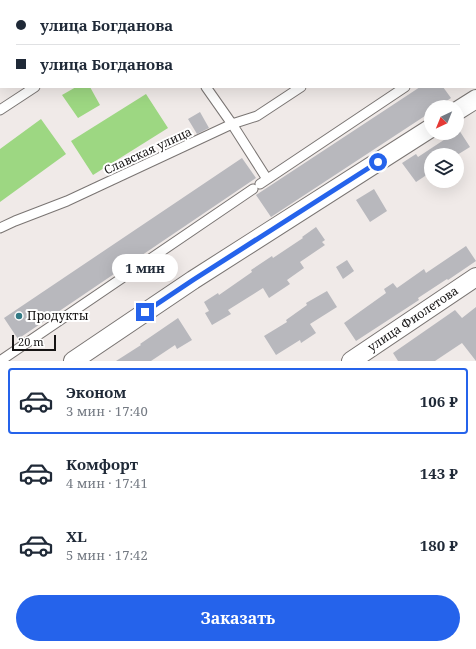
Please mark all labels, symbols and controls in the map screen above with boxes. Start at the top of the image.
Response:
text: улица Богданова [40,15,173,35]
text: улица Богданова [40,54,173,74]
north arrow [424,100,464,140]
map controls [424,100,464,188]
street label: Славская улица [101,123,195,178]
button: layers [424,148,464,188]
route start [369,153,387,171]
callout: 1 мин [112,254,178,282]
text: 1 мин [125,259,165,277]
street label: улица Фиолетова [364,282,462,355]
route end [136,303,154,321]
place label: Продукты [27,307,89,324]
marker: Продукты [14,311,24,321]
scale bar [12,333,56,352]
text: 20 m [18,334,44,349]
text: Эконом [66,382,126,402]
icon: car [18,383,54,419]
text: 106 ₽ [420,391,458,411]
text: 3 мин · 17:40 [66,402,148,420]
text: Комфорт [66,454,138,474]
icon: car [18,455,54,491]
text: 143 ₽ [420,463,458,483]
text: 4 мин · 17:41 [66,474,148,492]
text: XL [66,526,87,546]
icon: car [18,527,54,563]
text: 180 ₽ [420,535,458,555]
text: 5 мин · 17:42 [66,546,148,564]
button: Заказать [16,595,460,641]

